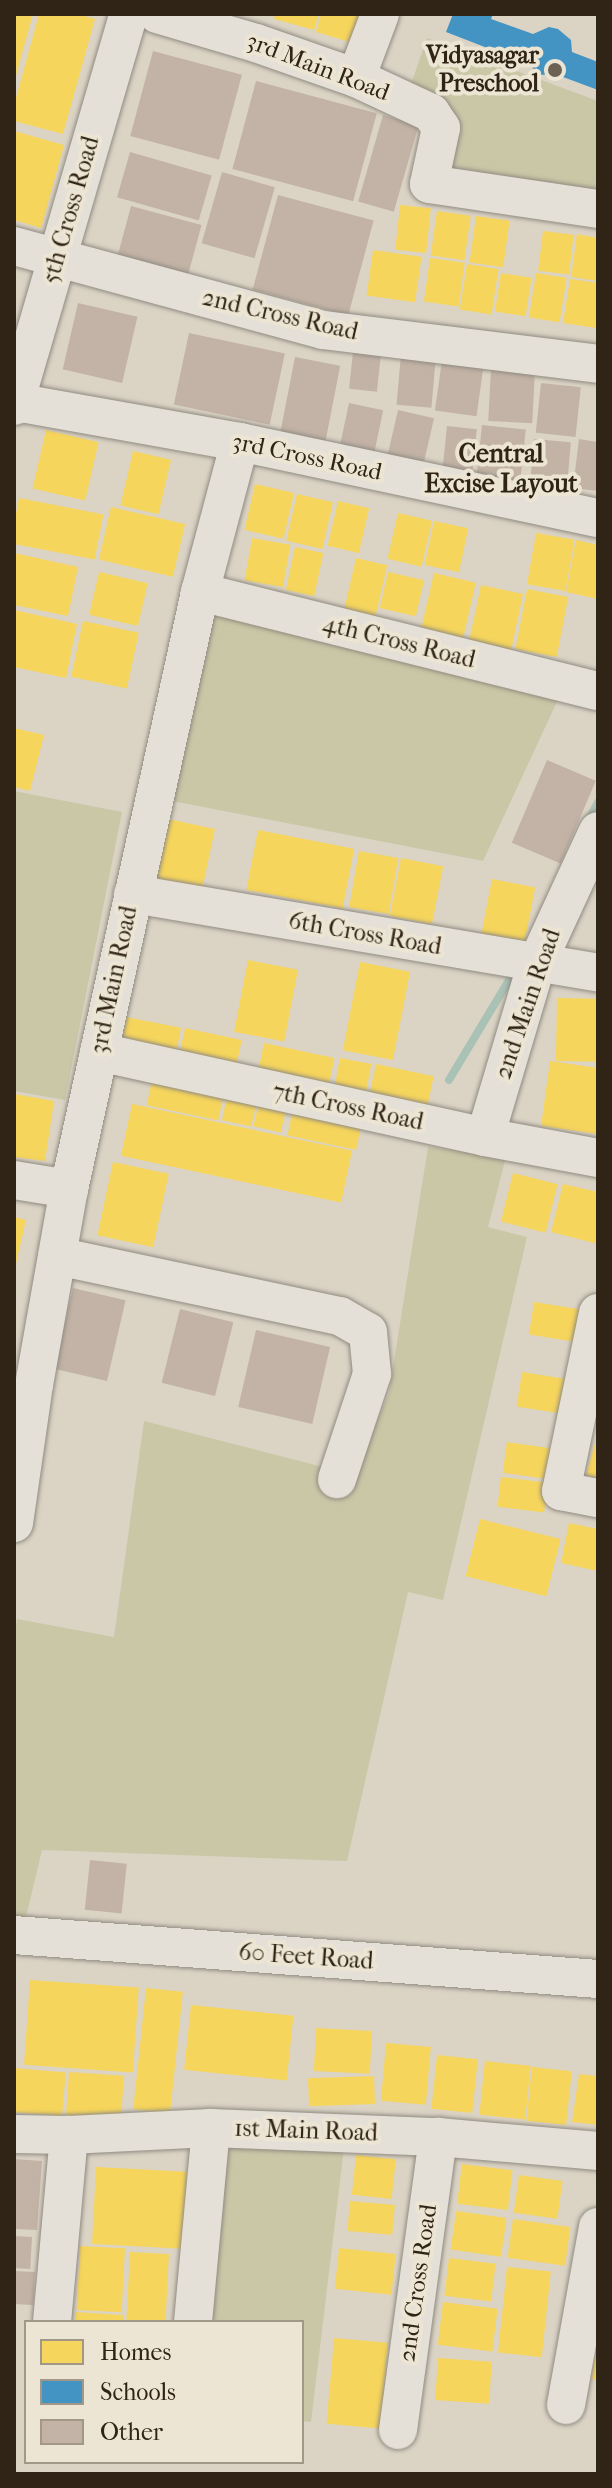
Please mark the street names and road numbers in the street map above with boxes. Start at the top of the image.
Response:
street label: 3rd Main Road [243,27,393,107]
street label: 5th Cross Road [36,133,106,287]
street label: 2nd Cross Road [199,283,361,347]
street label: 3rd Cross Road [229,427,385,487]
street label: 4th Cross Road [320,609,478,675]
street label: 3rd Main Road [84,903,144,1057]
street label: 6th Cross Road [286,906,444,962]
street label: 2nd Main Road [489,925,567,1083]
street label: 7th Cross Road [270,1077,426,1137]
street label: 60 Feet Road [238,1938,374,1976]
street label: 1st Main Road [234,2114,378,2148]
street label: 2nd Cross Road [393,2202,443,2364]

